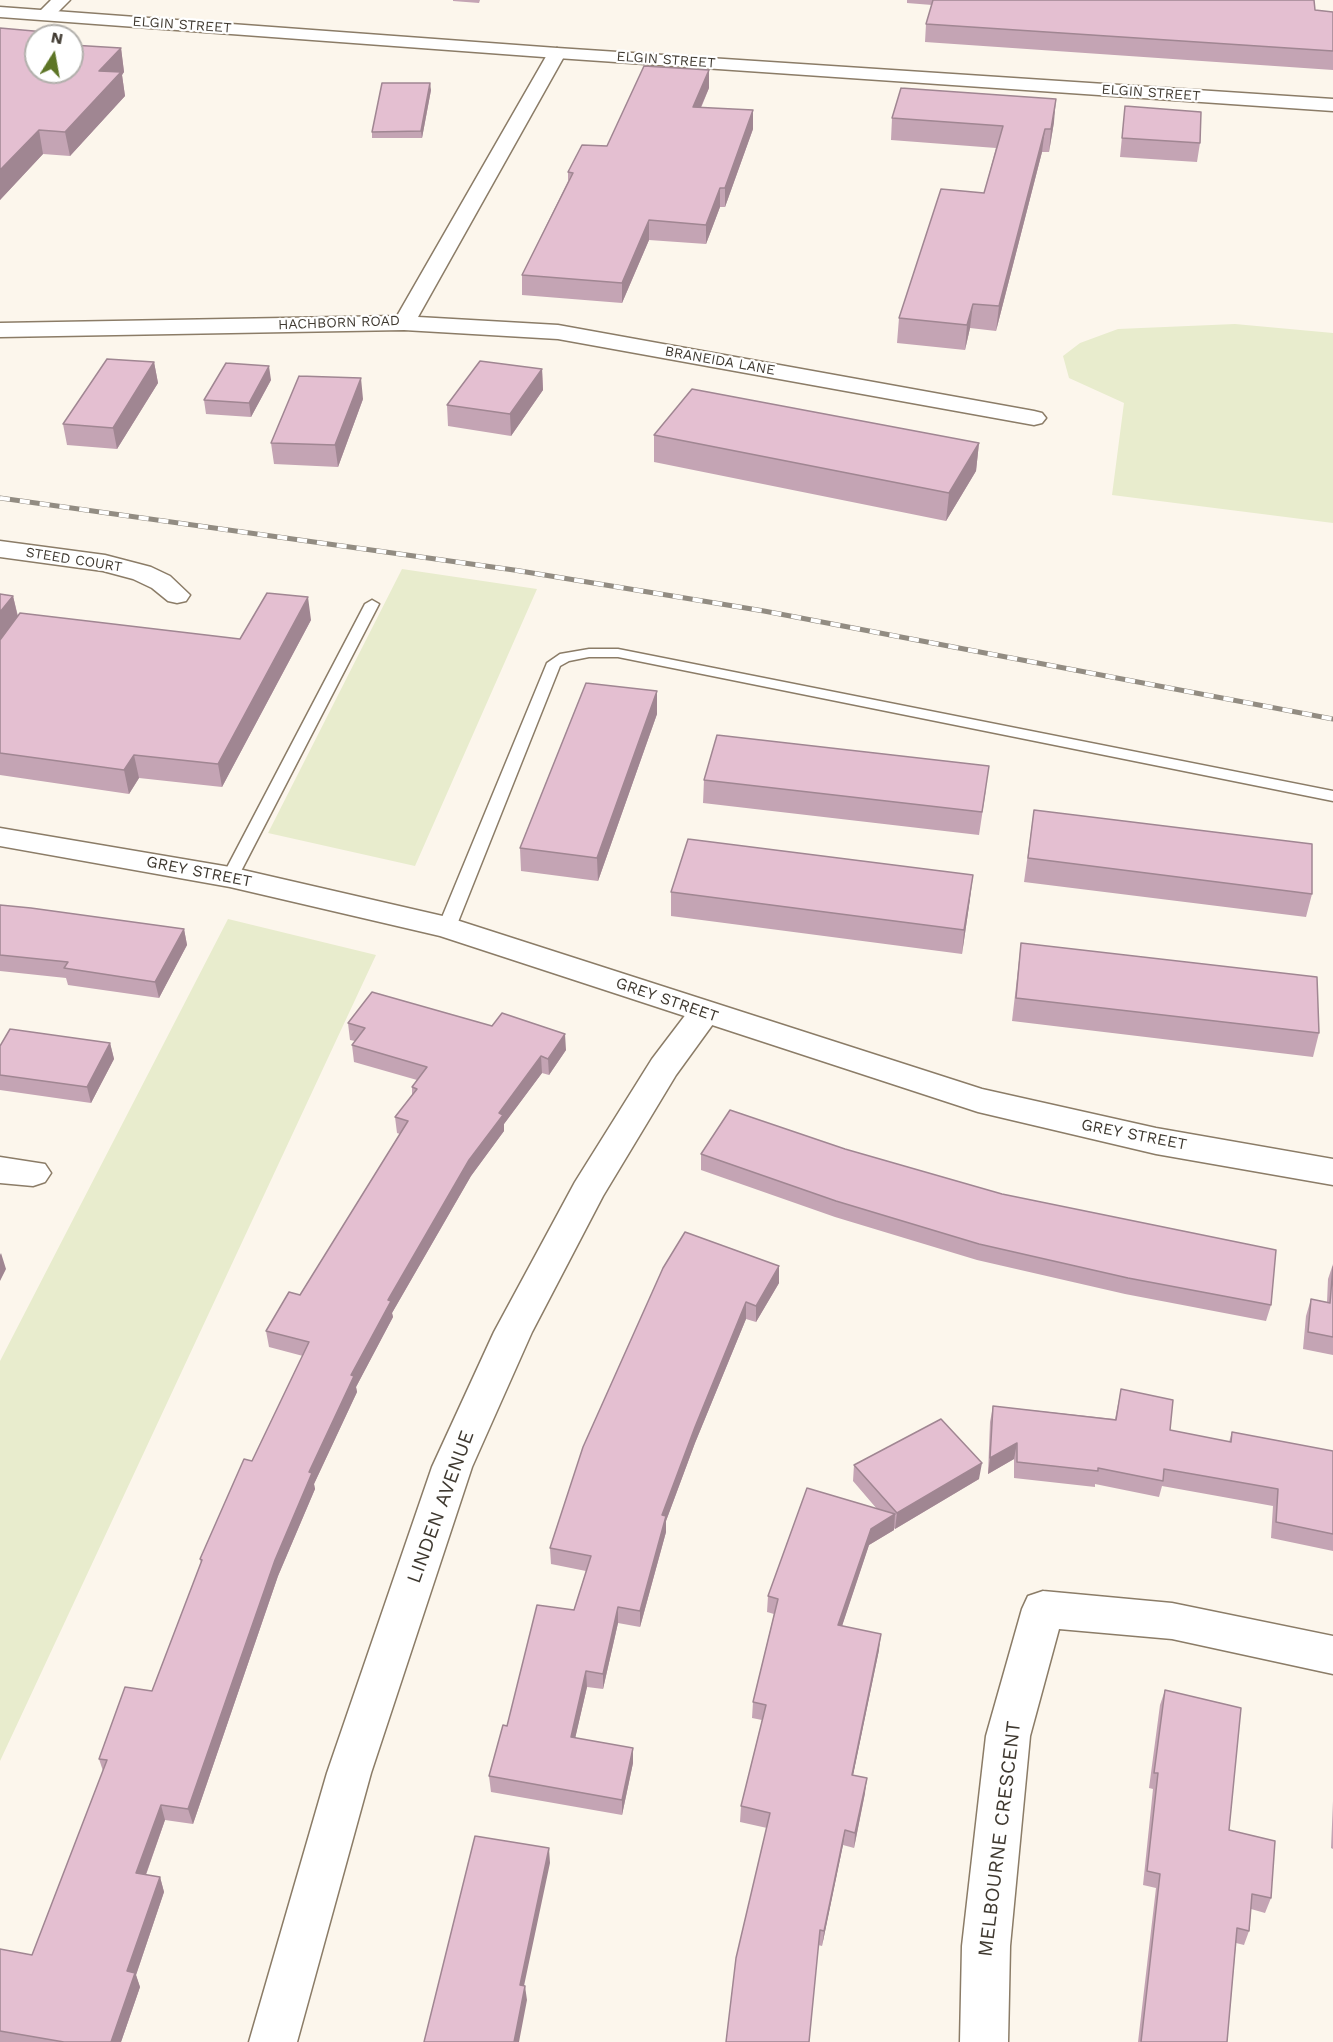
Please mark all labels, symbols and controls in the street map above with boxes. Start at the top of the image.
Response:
street label: ELGIN STREET [132,13,232,37]
north arrow [24,24,84,84]
text: N [50,27,65,48]
street label: ELGIN STREET [616,48,716,72]
street label: ELGIN STREET [1101,81,1201,105]
street label: HACHBORN ROAD [278,312,400,334]
street label: BRANEIDA LANE [664,343,776,379]
street label: STEED COURT [25,544,123,576]
street label: GREY STREET [145,852,253,892]
street label: GREY STREET [613,973,721,1027]
street label: GREY STREET [1080,1115,1188,1155]
street label: LINDEN AVENUE [402,1427,480,1587]
street label: MELBOURNE CRESCENT [974,1720,1026,1958]

